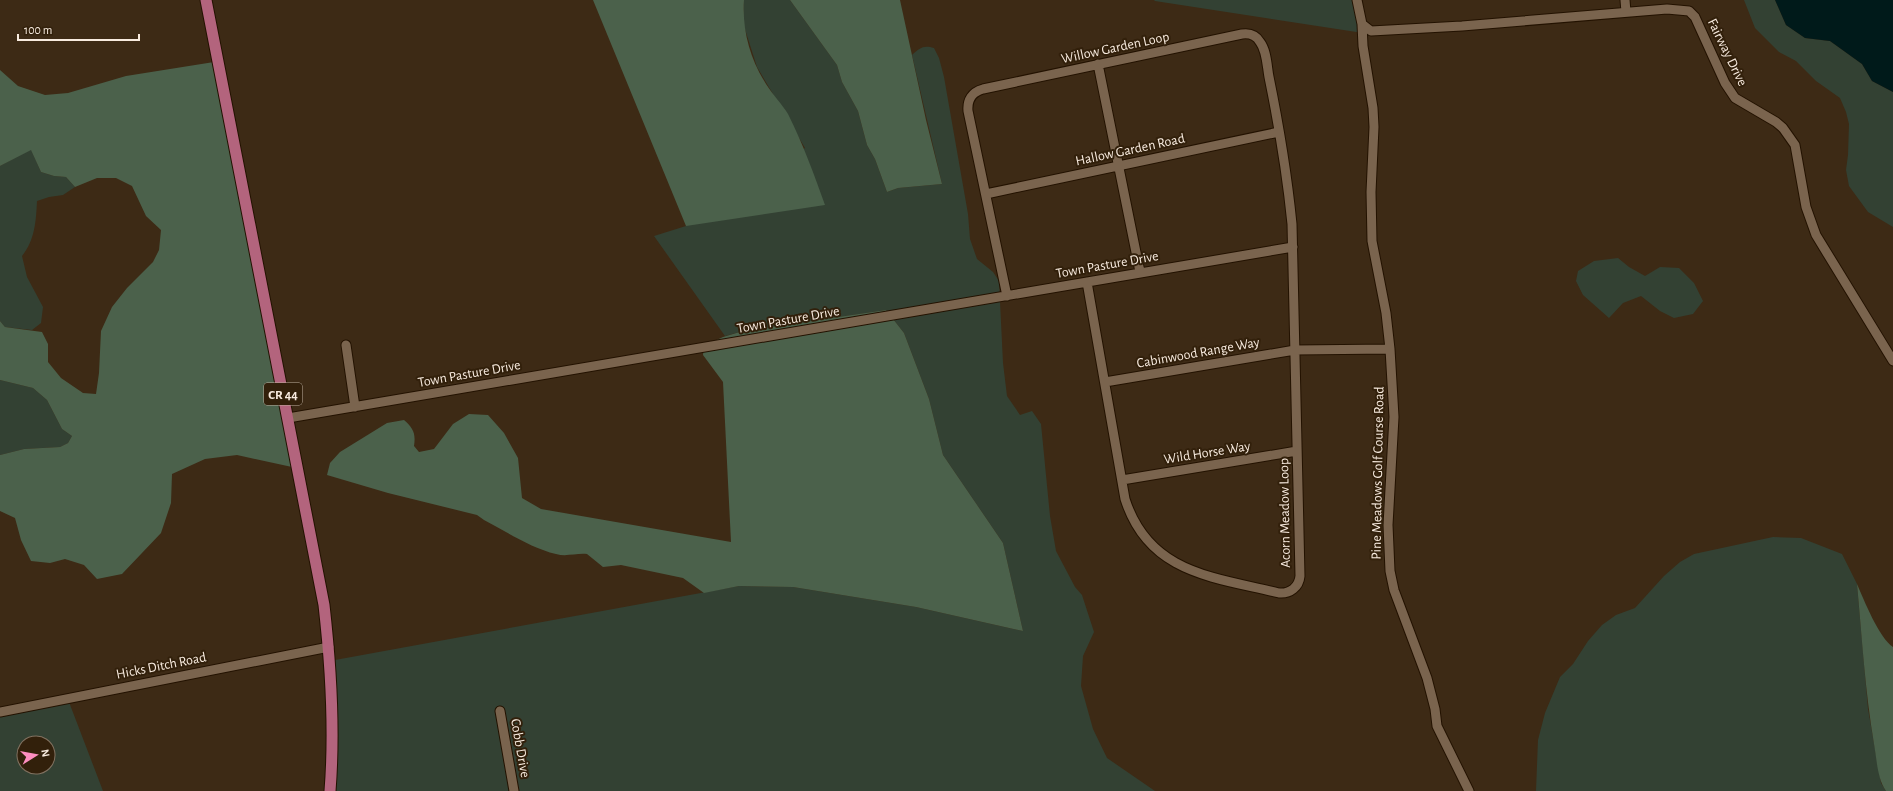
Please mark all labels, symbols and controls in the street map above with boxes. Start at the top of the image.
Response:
scale bar [18,16,139,42]
street label: Fairway Drive [1705,17,1749,88]
text: 100 m [24,24,52,36]
street label: Willow Garden Loop [1060,30,1170,66]
street label: Hallow Garden Road [1074,132,1186,168]
street label: Town Pasture Drive [1055,249,1160,281]
street label: Town Pasture Drive [736,304,841,336]
street label: Cabinwood Range Way [1136,335,1261,371]
street label: Town Pasture Drive [417,358,522,390]
road number: CR 44 [264,383,302,405]
street label: Pine Meadows Golf Course Road [1369,386,1387,560]
street label: Wild Horse Way [1163,439,1251,467]
street label: Acorn Meadow Loop [1277,458,1293,568]
street label: Hicks Ditch Road [115,650,208,682]
street label: Cobb Drive [508,718,532,779]
north arrow [16,735,56,775]
text: N [39,748,51,758]

